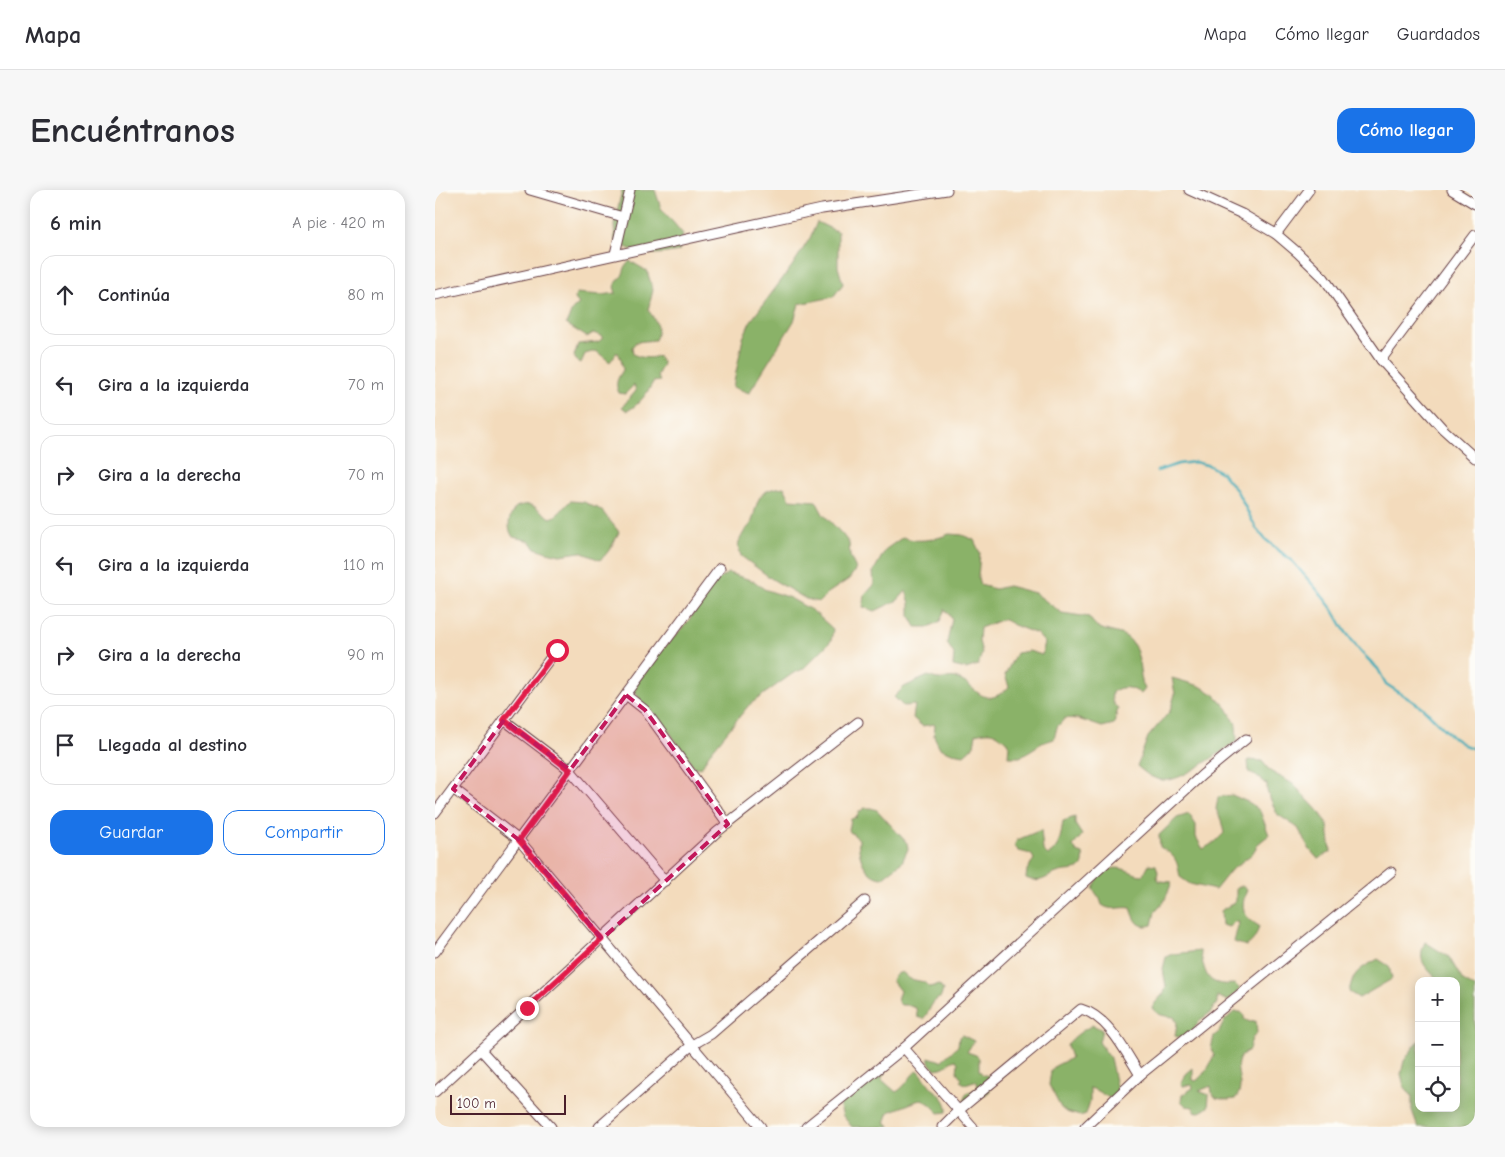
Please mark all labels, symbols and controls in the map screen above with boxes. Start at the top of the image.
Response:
text: Mapa [25,21,81,49]
text: Mapa [1204,24,1247,45]
text: Cómo llegar [1275,24,1369,45]
text: Guardados [1397,24,1480,45]
button: Cómo llegar [1337,108,1475,153]
text: Encuéntranos [30,110,235,151]
text: 6 min [50,211,102,235]
text: A pie · 420 m [292,214,385,232]
icon: ahead [51,281,79,309]
text: Continúa [98,284,170,306]
text: 80 m [347,286,384,304]
icon: left [51,371,79,399]
text: Gira a la izquierda [98,374,249,396]
text: 70 m [348,376,384,394]
icon: right [51,461,79,489]
text: Gira a la derecha [98,464,241,486]
text: 70 m [348,466,384,484]
icon: left [51,551,79,579]
text: Gira a la izquierda [98,554,249,576]
text: 110 m [343,556,384,574]
route start [546,639,569,662]
icon: right [51,641,79,669]
text: Gira a la derecha [98,644,241,666]
text: 90 m [347,646,384,664]
icon: arrive [51,731,79,759]
text: Llegada al destino [98,734,247,756]
button: Guardar [50,810,213,855]
button: Compartir [223,810,385,855]
map controls [1415,977,1460,1112]
button: + [1415,977,1460,1022]
route end [516,997,539,1020]
button: − [1415,1022,1460,1067]
button: locate [1415,1067,1460,1112]
scale bar [450,1092,566,1115]
text: 100 m [457,1095,496,1112]

